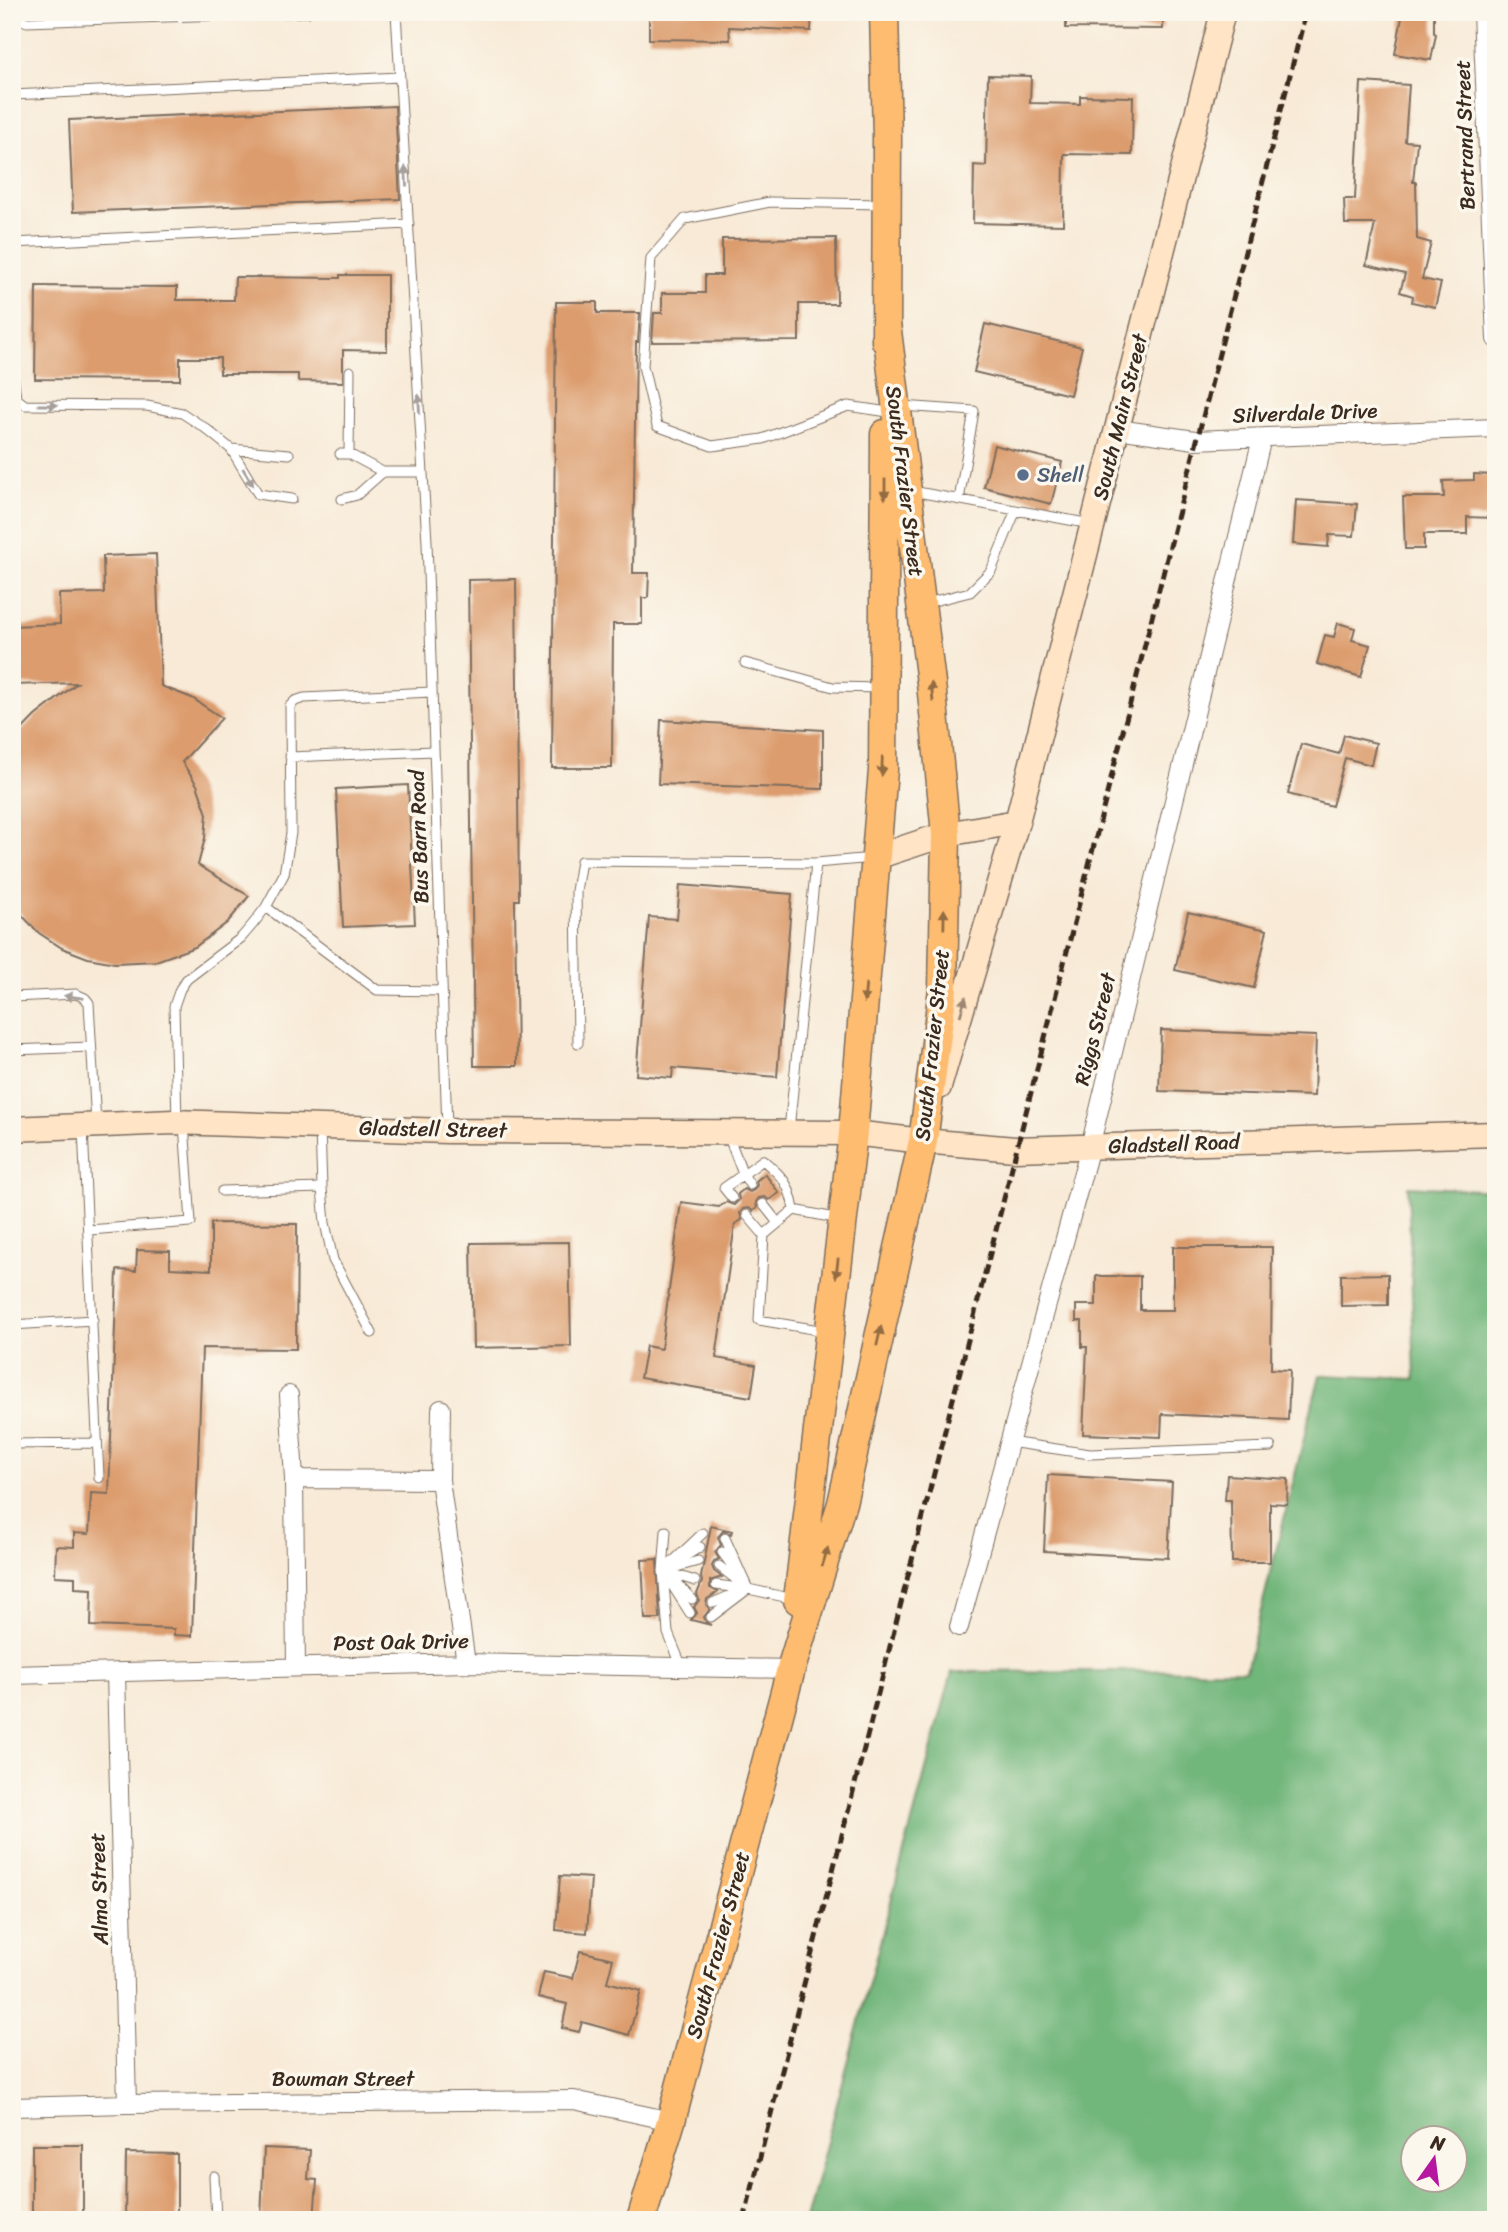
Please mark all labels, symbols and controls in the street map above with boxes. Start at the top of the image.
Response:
street label: Bertrand Street [1443,59,1487,211]
one-way arrow [400,165,411,187]
street label: South Main Street [1081,328,1159,504]
street label: South Frazier Street [874,383,936,579]
street label: Silverdale Drive [1232,391,1378,435]
one-way arrow [413,392,424,414]
one-way arrow [38,399,60,411]
place label: Shell [1037,456,1085,494]
one-way arrow [241,467,254,486]
marker: Shell [1015,467,1031,483]
one-way arrow [879,479,890,501]
one-way arrow [926,681,937,703]
one-way arrow [877,755,888,777]
street label: Bus Barn Road [398,768,440,904]
one-way arrow [938,908,950,930]
street label: South Frazier Street [903,947,961,1143]
street label: Riggs Street [1063,967,1128,1089]
one-way arrow [859,982,870,1004]
one-way arrow [62,991,84,1002]
one-way arrow [958,995,968,1016]
street label: Gladstell Street [359,1109,509,1149]
street label: Gladstell Road [1108,1123,1242,1165]
one-way arrow [832,1257,843,1279]
one-way arrow [874,1325,885,1347]
one-way arrow [821,1546,831,1567]
street label: Post Oak Drive [333,1622,470,1662]
street label: Alma Street [78,1832,120,1947]
street label: South Frazier Street [675,1847,761,2043]
street label: Bowman Street [272,2060,416,2098]
north arrow [1400,2124,1470,2194]
text: N [1427,2125,1449,2161]

